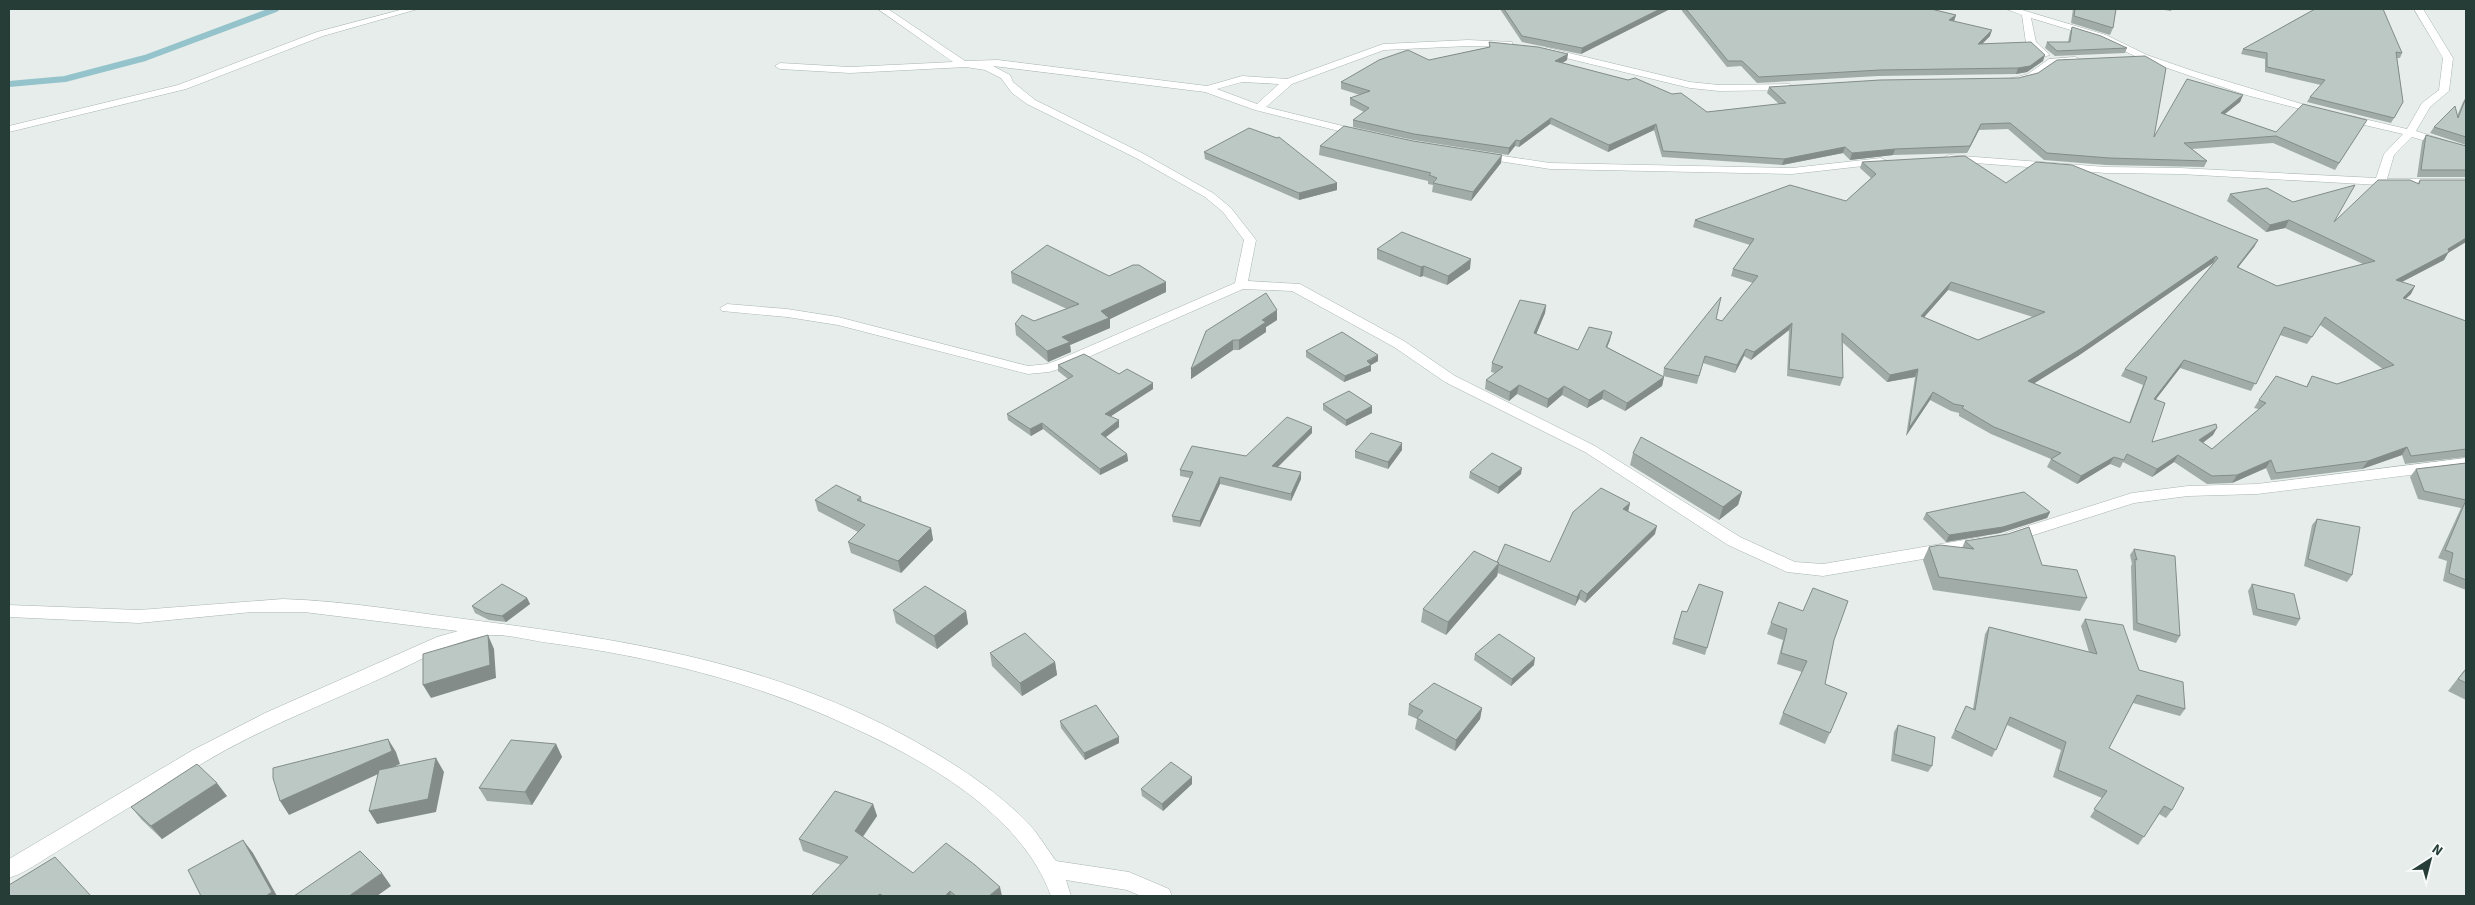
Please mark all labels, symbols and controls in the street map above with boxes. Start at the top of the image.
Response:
north arrow [2405,835,2455,885]
text: N [2427,839,2447,861]

